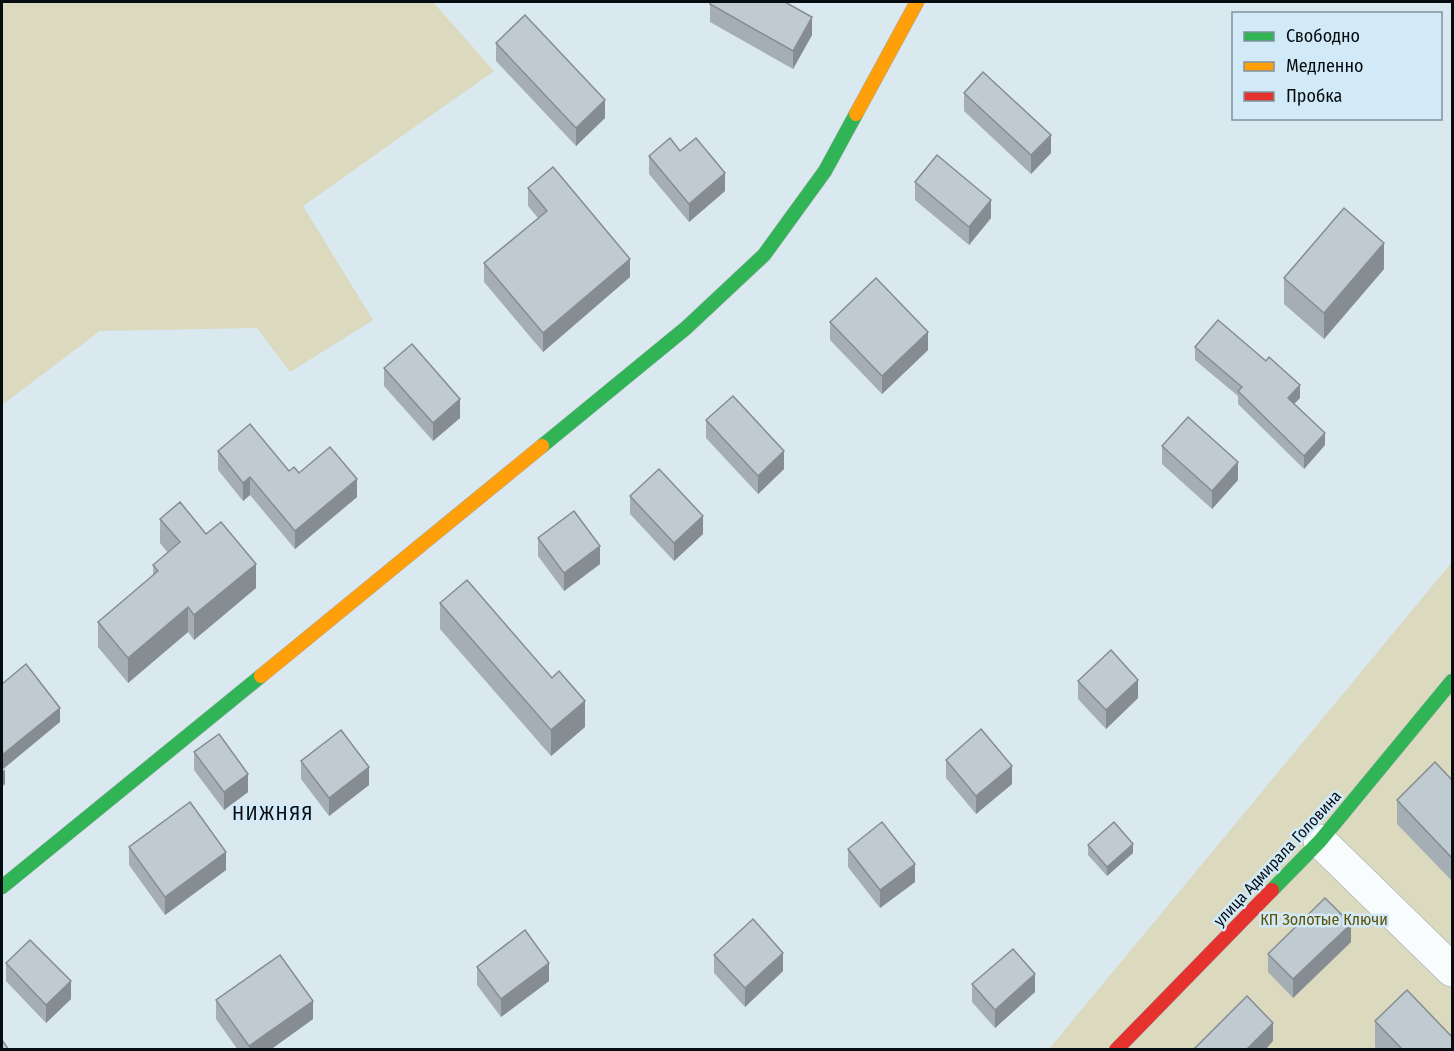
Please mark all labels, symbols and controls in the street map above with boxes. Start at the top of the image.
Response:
legend [1232,12,1442,120]
text: Свободно [1286,25,1360,47]
text: Медленно [1286,55,1364,77]
text: Пробка [1286,85,1342,107]
street label: улица Адмирала Головина [1210,787,1345,930]
district label: НИЖНЯЯ [232,801,314,825]
park label: КП Золотые Ключи [1260,910,1388,929]

